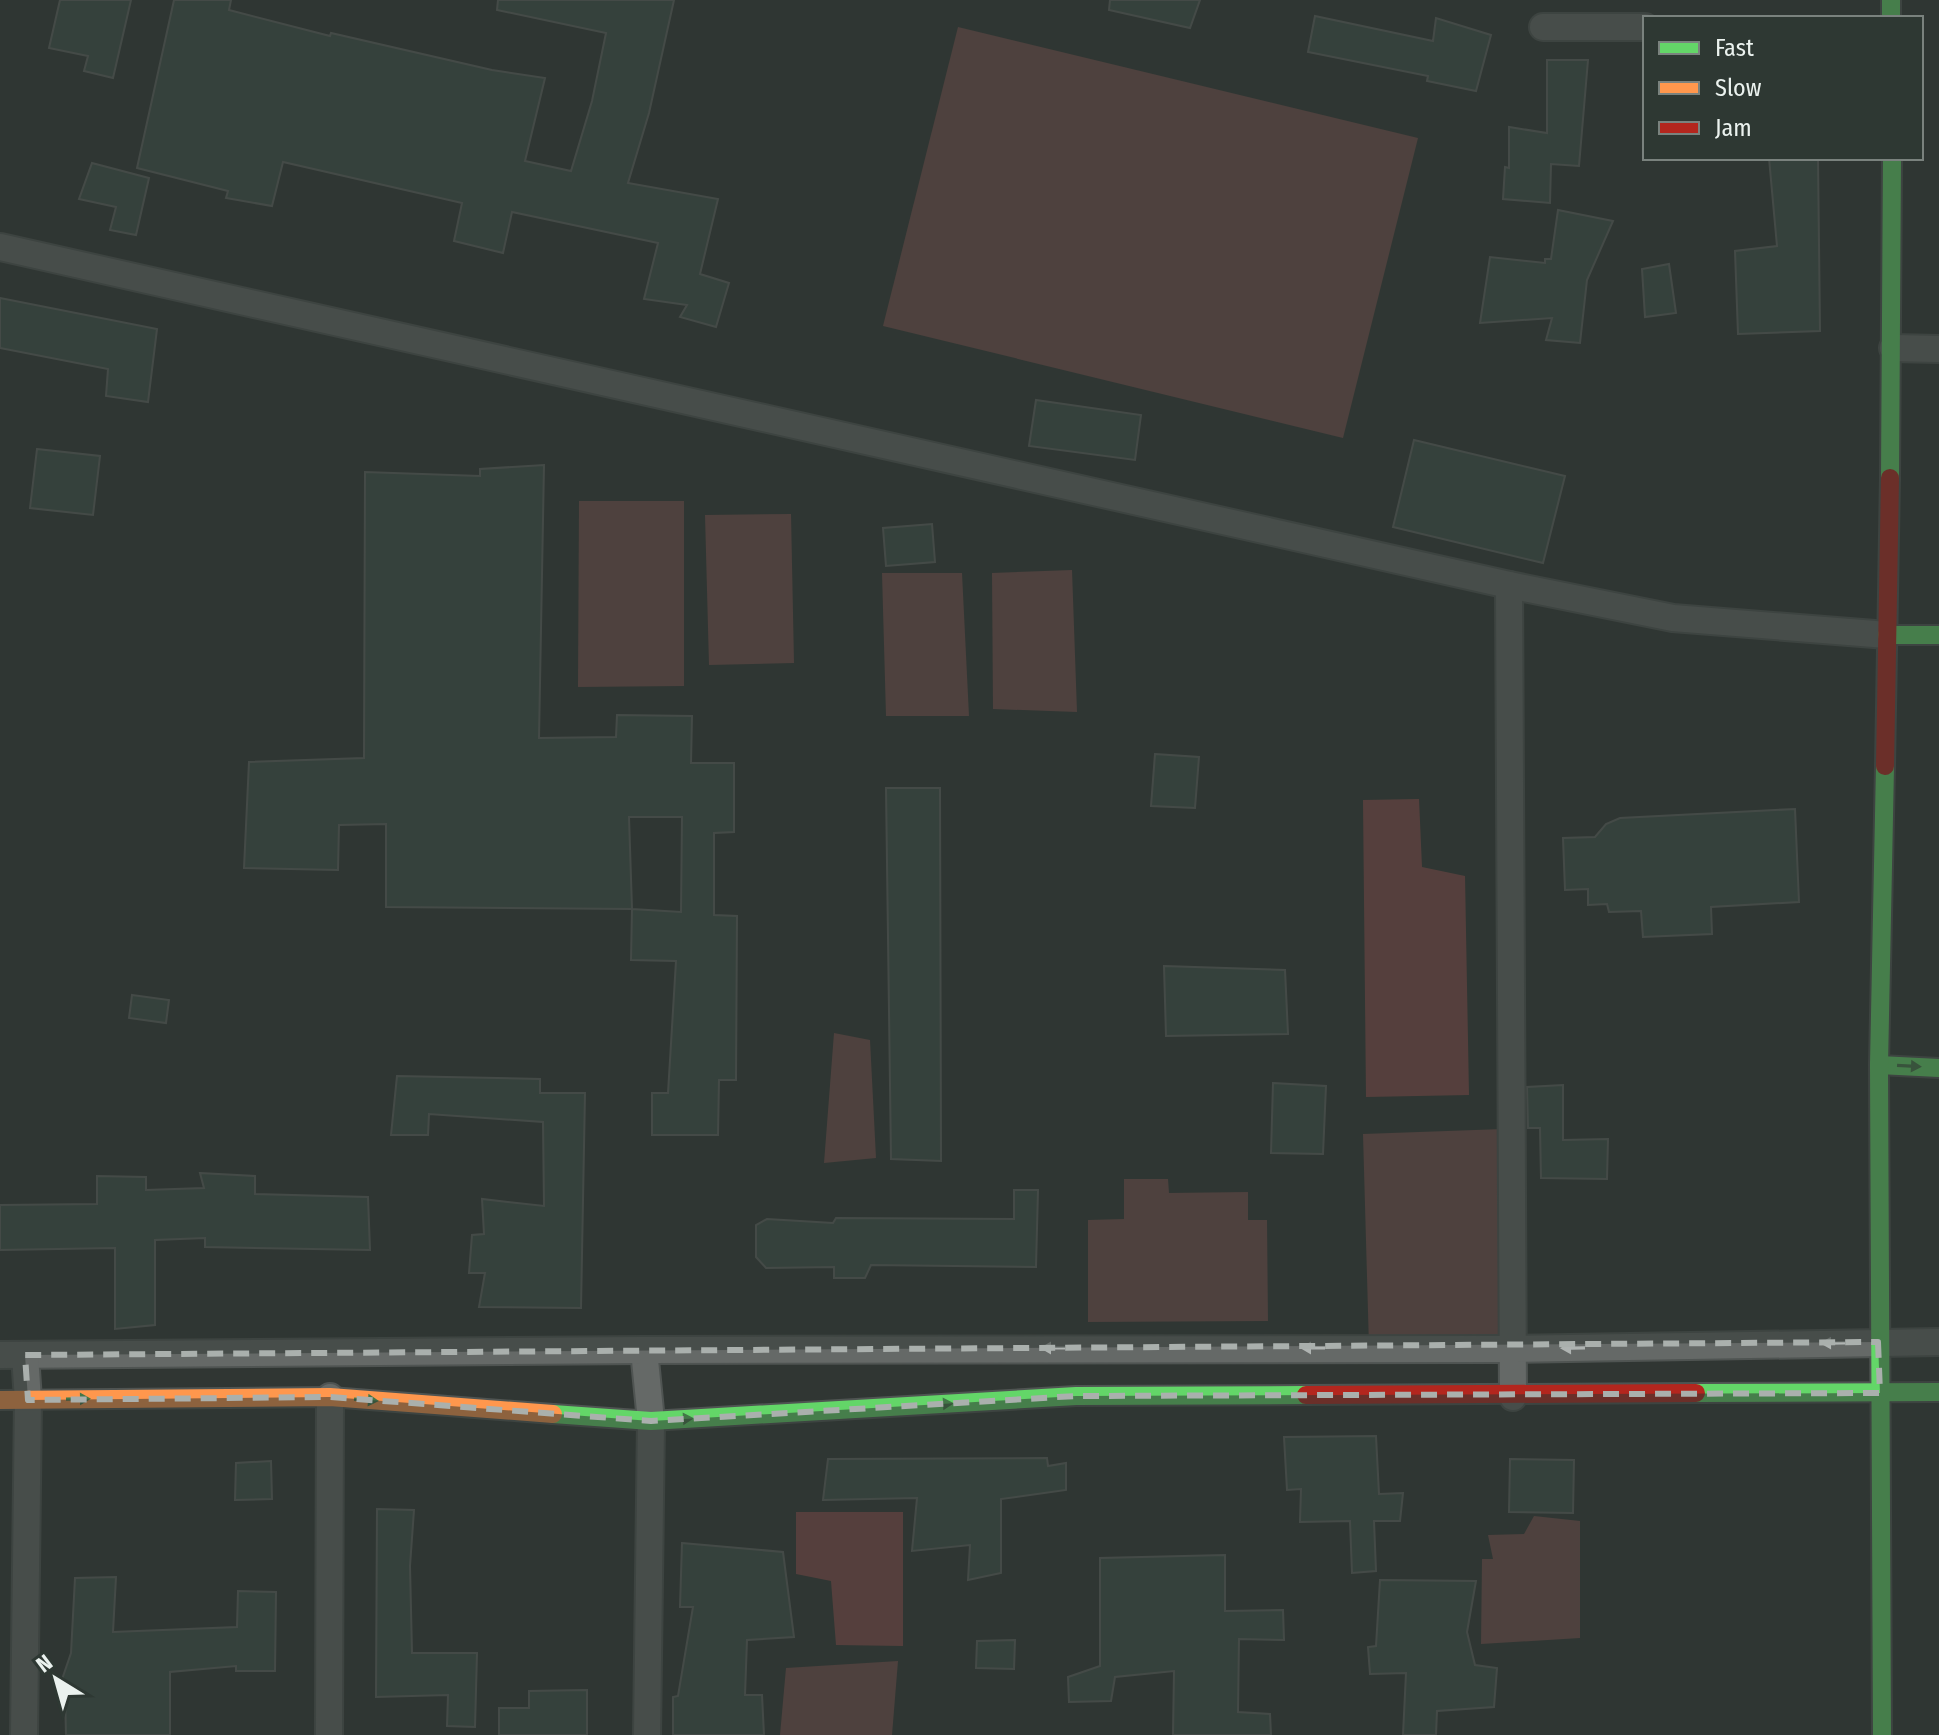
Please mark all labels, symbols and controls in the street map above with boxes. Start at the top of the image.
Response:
legend [1643,16,1923,160]
text: Fast [1715,34,1754,62]
text: Slow [1715,74,1762,102]
text: Jam [1715,114,1752,142]
one-way arrow [1897,1060,1922,1073]
one-way arrow [1820,1337,1845,1349]
one-way arrow [1040,1342,1065,1354]
one-way arrow [1300,1342,1325,1354]
one-way arrow [1560,1342,1585,1354]
one-way arrow [66,1393,91,1406]
one-way arrow [354,1394,379,1407]
one-way arrow [929,1397,954,1410]
one-way arrow [669,1412,694,1425]
north arrow [16,1639,96,1719]
text: N [31,1649,58,1678]

